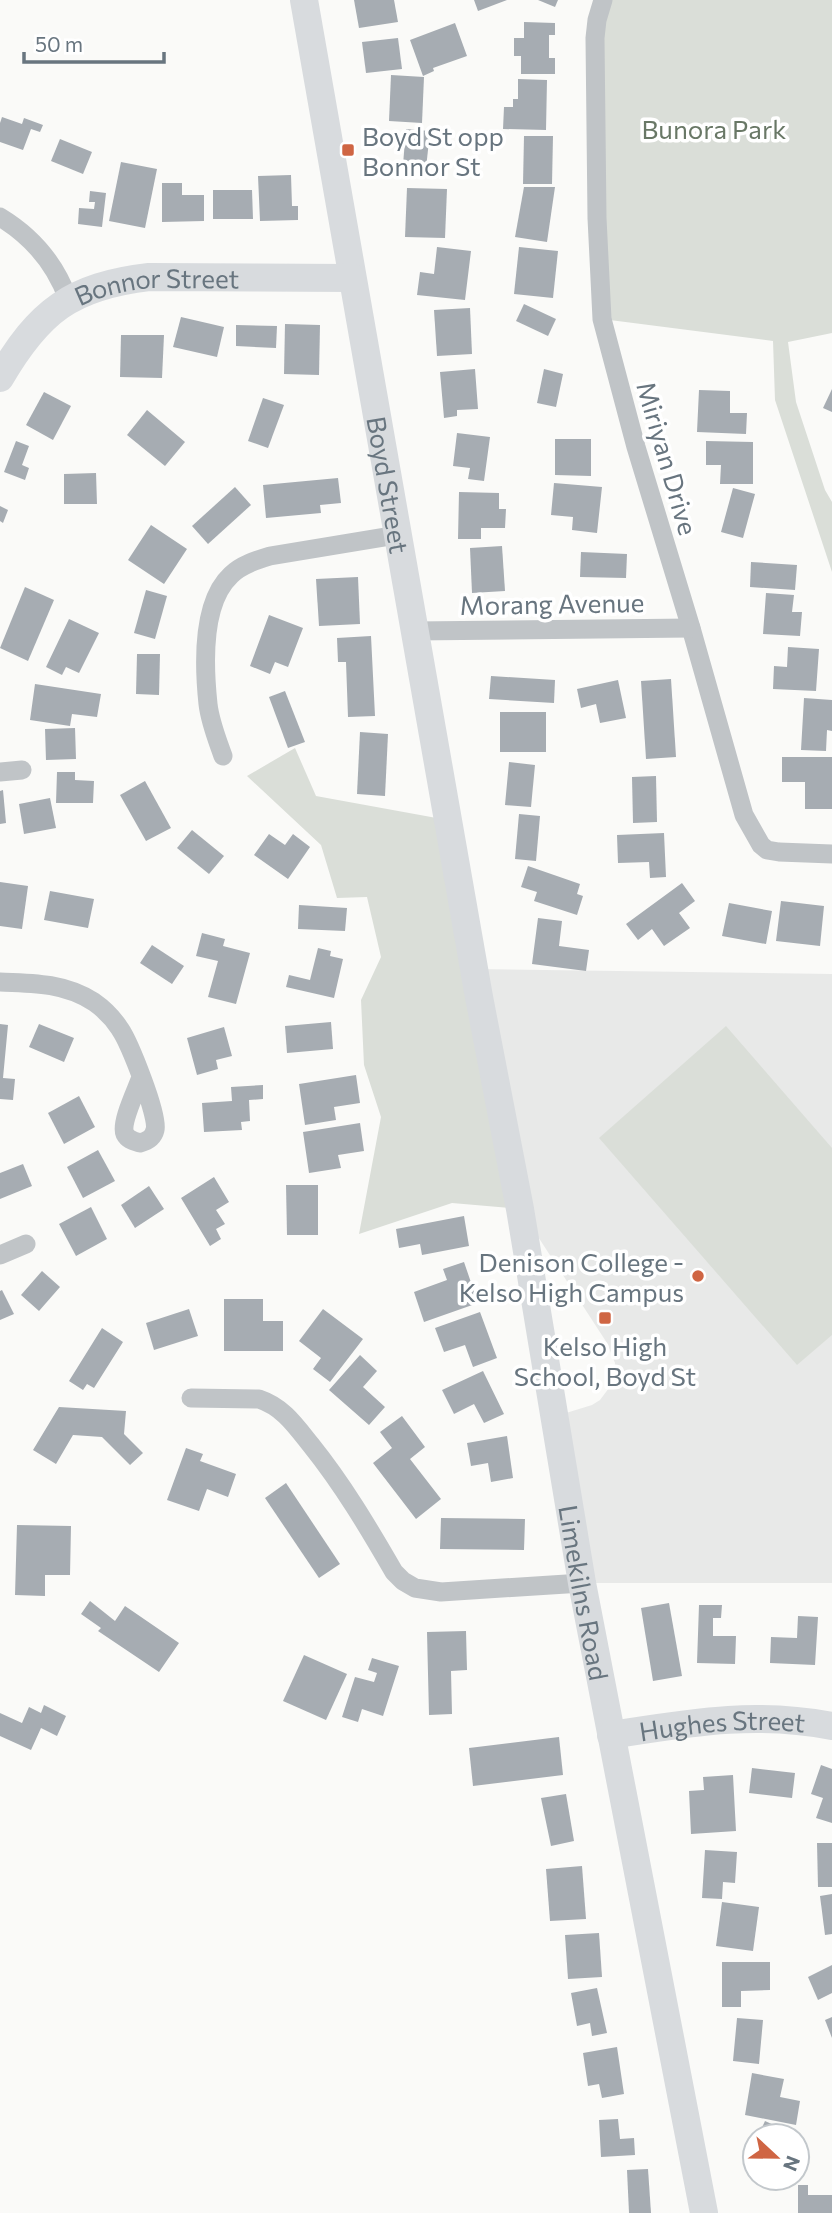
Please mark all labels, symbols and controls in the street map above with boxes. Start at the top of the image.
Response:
scale bar [24,21,164,65]
text: 50 m [35,31,83,56]
park label: Bunora Park [642,113,786,144]
place label: Boyd St opp Bonnor St [362,120,504,181]
marker: Boyd St opp Bonnor St [340,142,356,158]
street label: Bonnor Street [69,261,239,311]
street label: Miriyan Drive [631,378,705,538]
street label: Boyd Street [362,414,416,556]
street label: Morang Avenue [459,586,645,620]
place label: Denison College - Kelso High Campus [459,1246,684,1307]
marker: Denison College - Kelso High Campus [690,1268,706,1284]
marker: Kelso High School, Boyd St [597,1310,613,1326]
place label: Kelso High School, Boyd St [514,1330,696,1391]
street label: Limekilns Road [554,1502,616,1683]
street label: Hughes Street [637,1703,807,1746]
north arrow [741,2122,811,2192]
text: N [779,2153,806,2174]

